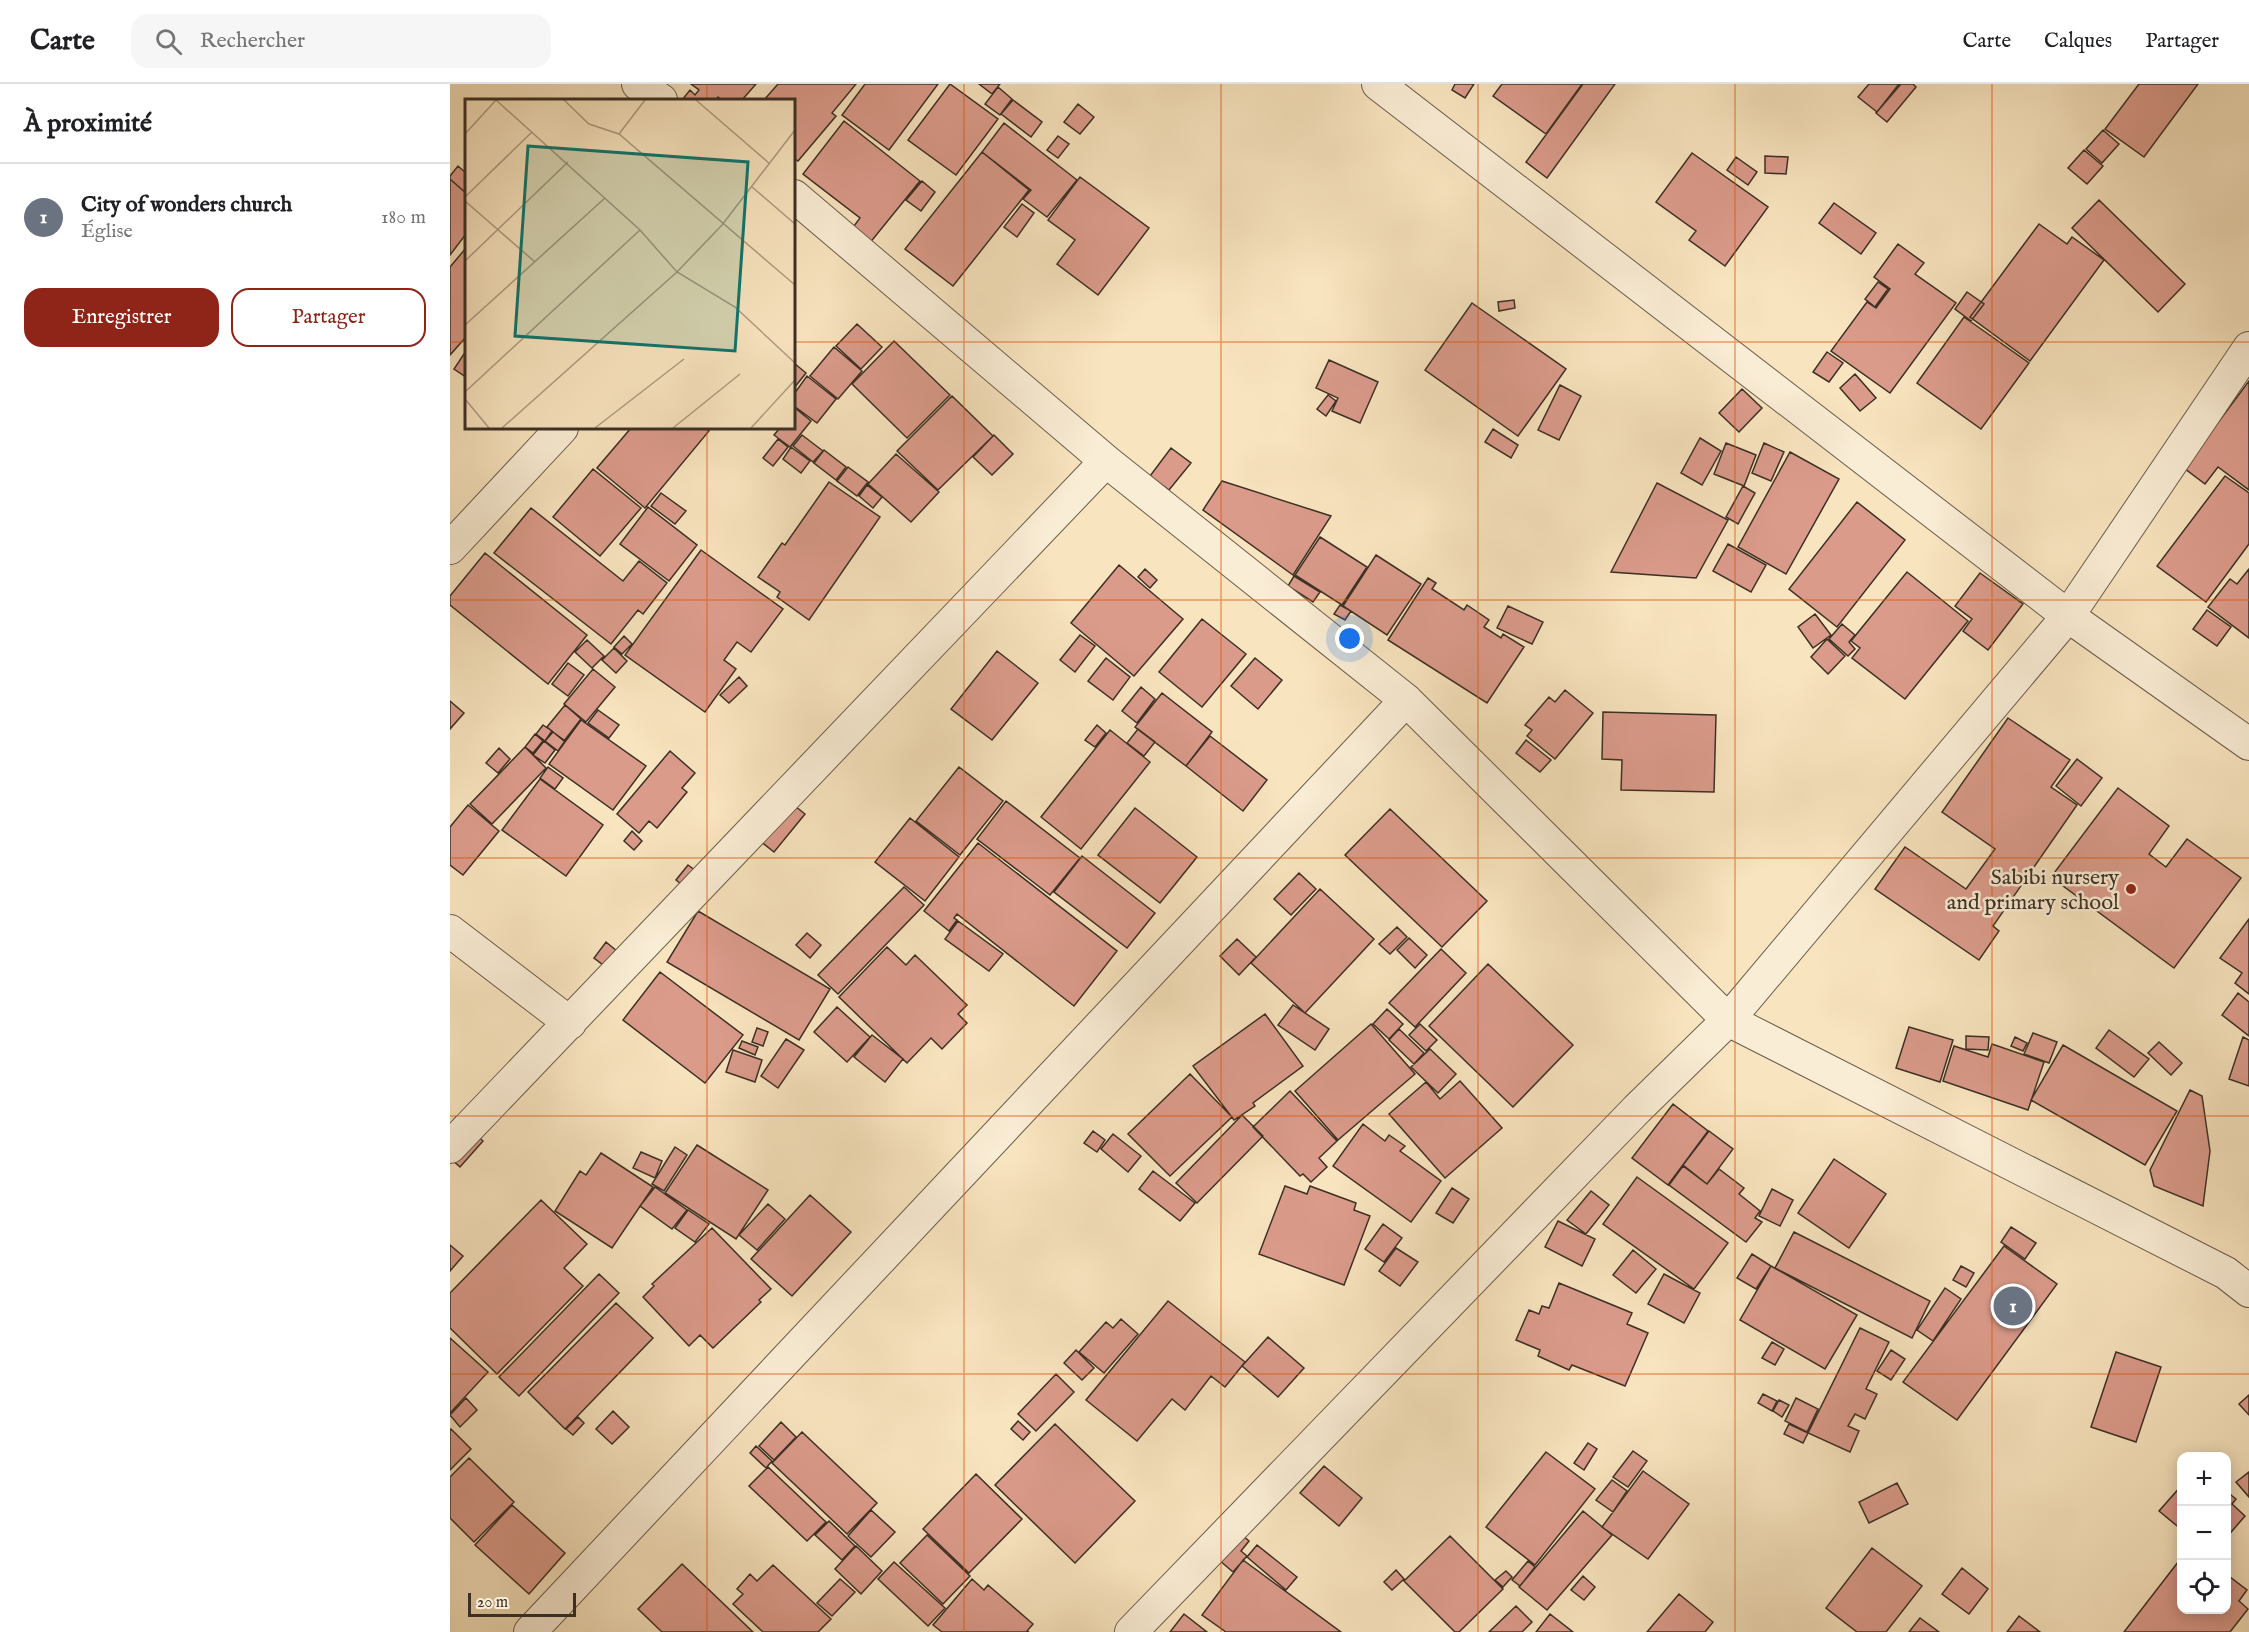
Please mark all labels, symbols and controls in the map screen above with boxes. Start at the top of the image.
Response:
search box [131,14,551,68]
text: Carte [30,24,95,59]
icon: search [152,25,185,58]
text: Rechercher [200,27,305,55]
text: Carte [1962,28,2011,55]
text: Calques [2044,28,2112,55]
text: Partager [2145,28,2219,55]
inset map [465,99,795,429]
text: À proximité [24,107,152,140]
text: City of wonders church [81,191,292,219]
text: 1 [40,205,47,230]
text: 180 m [381,205,426,230]
text: Église [81,219,133,244]
button: Enregistrer [24,288,219,347]
button: Partager [231,288,426,347]
your location [1335,624,1364,653]
place label: Sabibi nursery and primary school [1947,864,2119,917]
marker: Sabibi nursery and primary school [2124,882,2138,896]
pin: 1 [1994,1284,2032,1328]
map controls [2177,1452,2231,1614]
button: + [2177,1452,2231,1506]
button: − [2177,1506,2231,1560]
button: locate [2177,1560,2231,1614]
scale bar [468,1590,576,1618]
text: 20 m [477,1593,508,1613]

